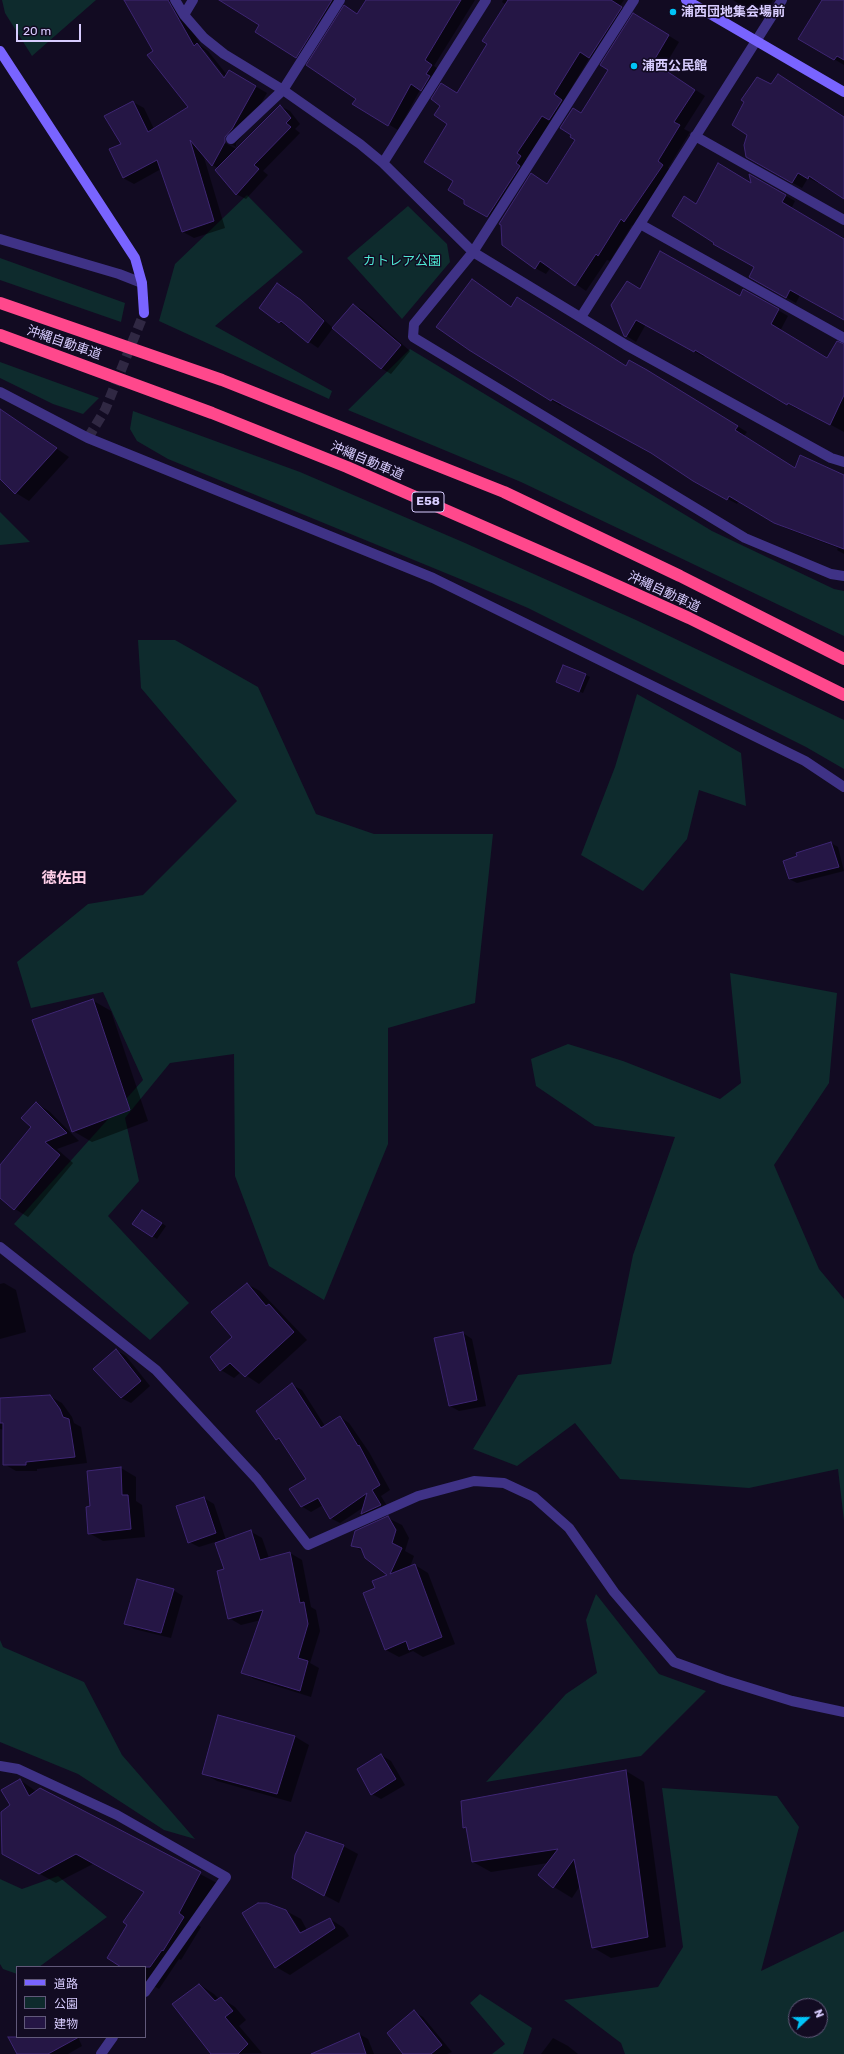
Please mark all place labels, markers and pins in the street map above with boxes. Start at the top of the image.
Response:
place label: 浦西団地集会場前 [681,4,785,20]
marker: 浦西団地集会場前 [668,7,678,17]
place label: 浦西公民館 [642,58,707,74]
marker: 浦西公民館 [629,61,639,71]

